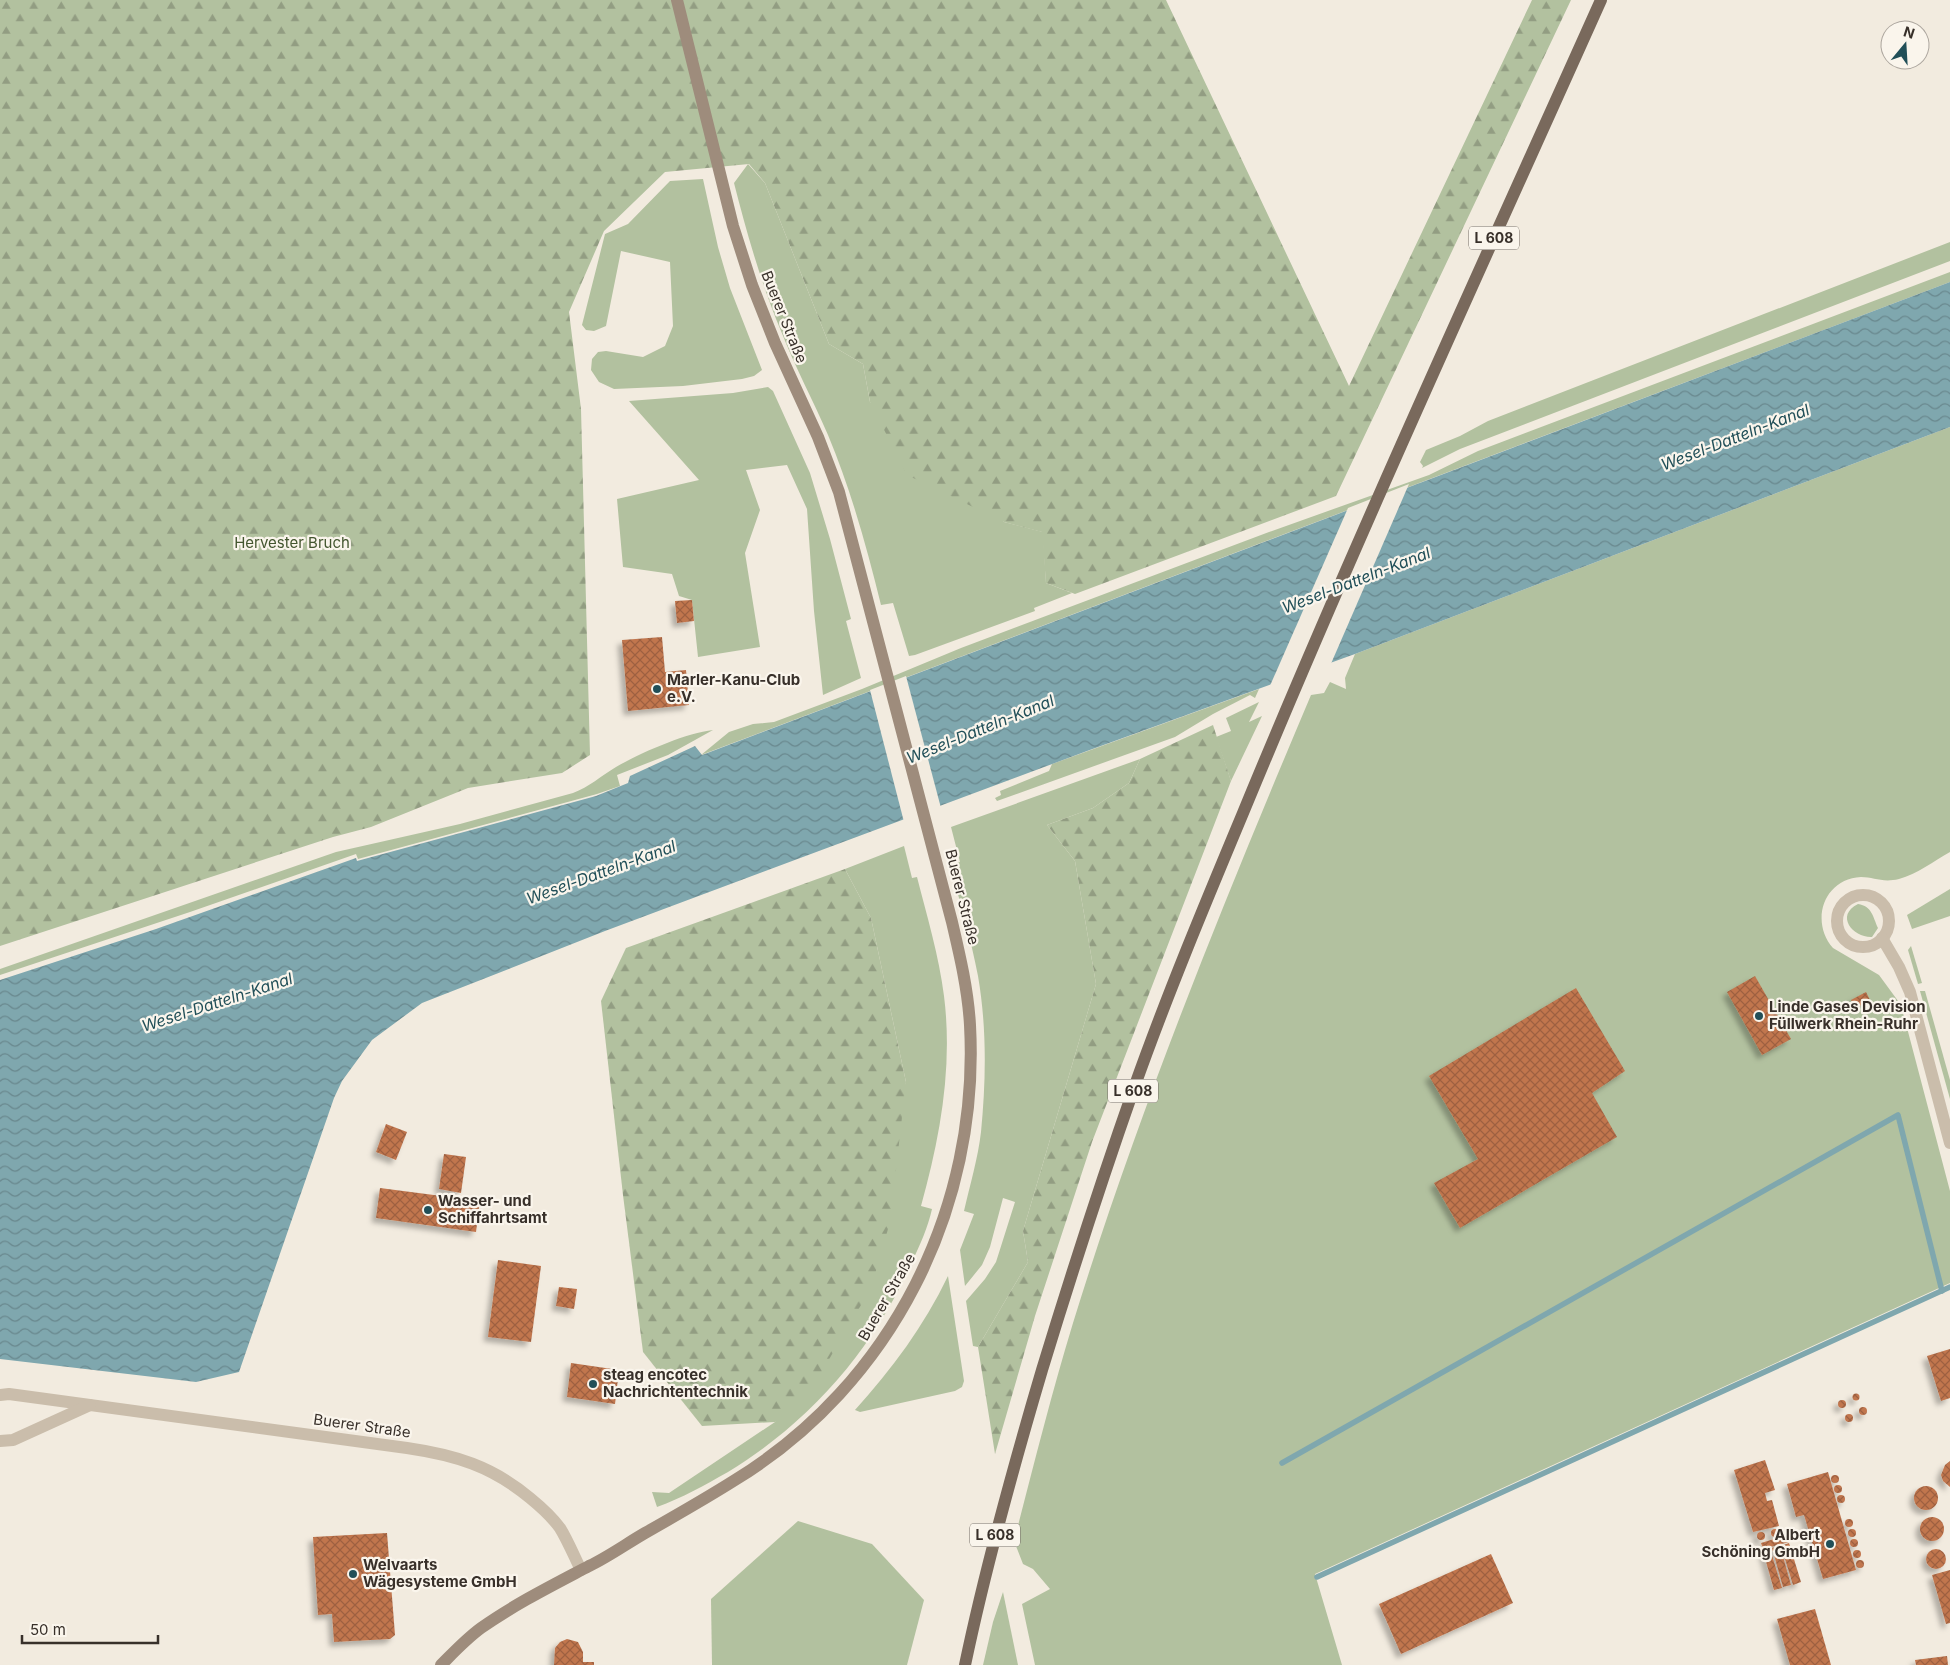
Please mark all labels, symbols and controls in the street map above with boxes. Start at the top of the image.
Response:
north arrow [1880,20,1930,70]
text: N [1901,22,1917,42]
road number: L 608 [1469,227,1519,250]
street label: Buerer Straße [757,268,812,366]
water label: Wesel-Datteln-Kanal [1658,399,1812,475]
park label: Hervester Bruch [234,533,350,552]
water label: Wesel-Datteln-Kanal [1279,542,1433,618]
place label: Marler-Kanu-Club e.V. [667,670,800,706]
marker: Marler-Kanu-Club e.V. [651,683,663,695]
water label: Wesel-Datteln-Kanal [903,690,1057,768]
water label: Wesel-Datteln-Kanal [524,836,678,908]
street label: Buerer Straße [941,847,984,947]
water label: Wesel-Datteln-Kanal [139,968,295,1036]
place label: Linde Gases Devision Füllwerk Rhein-Ruhr [1769,997,1926,1033]
marker: Linde Gases Devision Füllwerk Rhein-Ruhr [1753,1010,1765,1022]
road number: L 608 [1108,1080,1158,1102]
place label: Wasser- und Schiffahrtsamt [438,1191,548,1227]
marker: Wasser- und Schiffahrtsamt [422,1204,434,1216]
street label: Buerer Straße [854,1250,919,1344]
place label: steag encotec Nachrichtentechnik [603,1365,748,1401]
marker: steag encotec Nachrichtentechnik [587,1378,599,1390]
street label: Buerer Straße [312,1409,412,1442]
road number: L 608 [970,1524,1020,1546]
place label: Albert Schöning GmbH [1701,1525,1820,1561]
marker: Albert Schöning GmbH [1824,1538,1836,1550]
place label: Welvaarts Wägesysteme GmbH [363,1555,517,1591]
marker: Welvaarts Wägesysteme GmbH [347,1568,359,1580]
scale bar [22,1612,159,1644]
text: 50 m [30,1620,66,1639]

